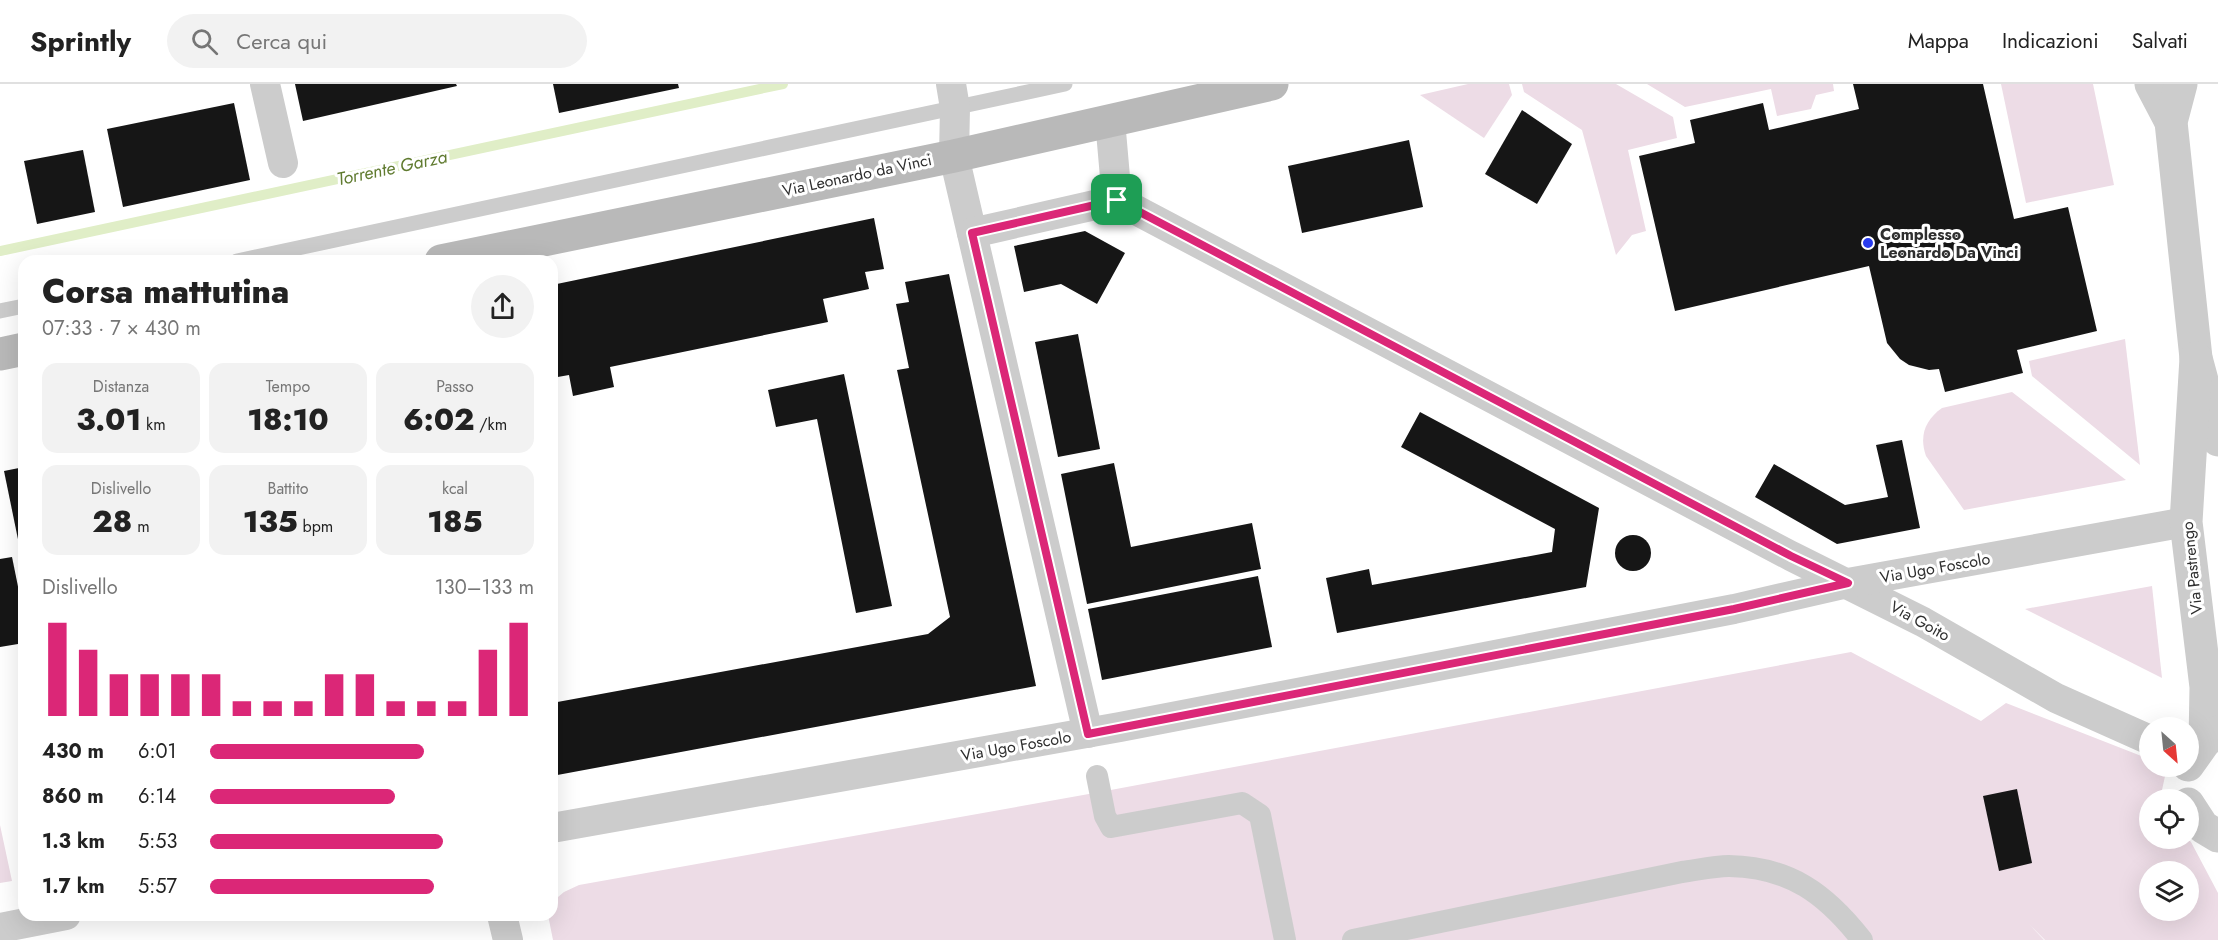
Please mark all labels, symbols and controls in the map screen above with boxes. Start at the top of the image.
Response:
search box [167,14,587,68]
text: Sprintly [30,21,131,62]
icon: search [188,25,221,58]
text: Cerca qui [236,25,327,57]
text: Mappa [1908,26,1969,56]
text: Indicazioni [2002,26,2099,56]
text: Salvati [2132,26,2188,56]
water label: Torrente Garza [334,144,450,192]
street label: Via Leonardo da Vinci [780,148,934,202]
pin [1091,174,1142,225]
icon: arrive [1100,183,1133,216]
place label: Complesso Leonardo Da Vinci [1880,223,2018,264]
marker: Complesso Leonardo Da Vinci [1861,236,1875,250]
text: Corsa mattutina [42,268,289,315]
button: share [471,275,534,338]
text: 07:33 · 7 × 430 m [42,314,201,343]
text: Distanza [93,375,149,398]
text: Tempo [266,375,310,398]
text: Passo [436,375,474,398]
text: 3.01 [76,398,141,441]
text: 18:10 [247,398,329,441]
text: 6:02 [403,398,475,441]
text: km [141,413,166,436]
text: /km [475,413,507,436]
text: Dislivello [91,477,151,500]
text: Battito [267,477,309,500]
text: kcal [442,477,468,500]
text: 28 [92,500,132,543]
text: 135 [243,500,298,543]
text: 185 [427,500,483,543]
text: m [132,515,150,538]
text: bpm [298,515,333,538]
street label: Via Pastrengo [2176,520,2208,616]
street label: Via Ugo Foscolo [1878,547,1992,589]
text: Dislivello [42,573,118,602]
text: 130–133 m [435,573,534,602]
street label: Via Goito [1886,595,1954,647]
north arrow [2139,717,2199,777]
map controls [2139,717,2199,921]
street label: Via Ugo Foscolo [959,725,1073,767]
text: 430 m [42,737,104,766]
text: 6:01 [138,737,177,766]
text: 860 m [42,782,104,811]
text: 6:14 [138,782,176,811]
button: locate [2139,789,2199,849]
text: 1.3 km [42,827,105,856]
text: 5:53 [138,827,177,856]
button: layers [2139,861,2199,921]
text: 1.7 km [42,872,105,901]
text: 5:57 [138,872,177,901]

